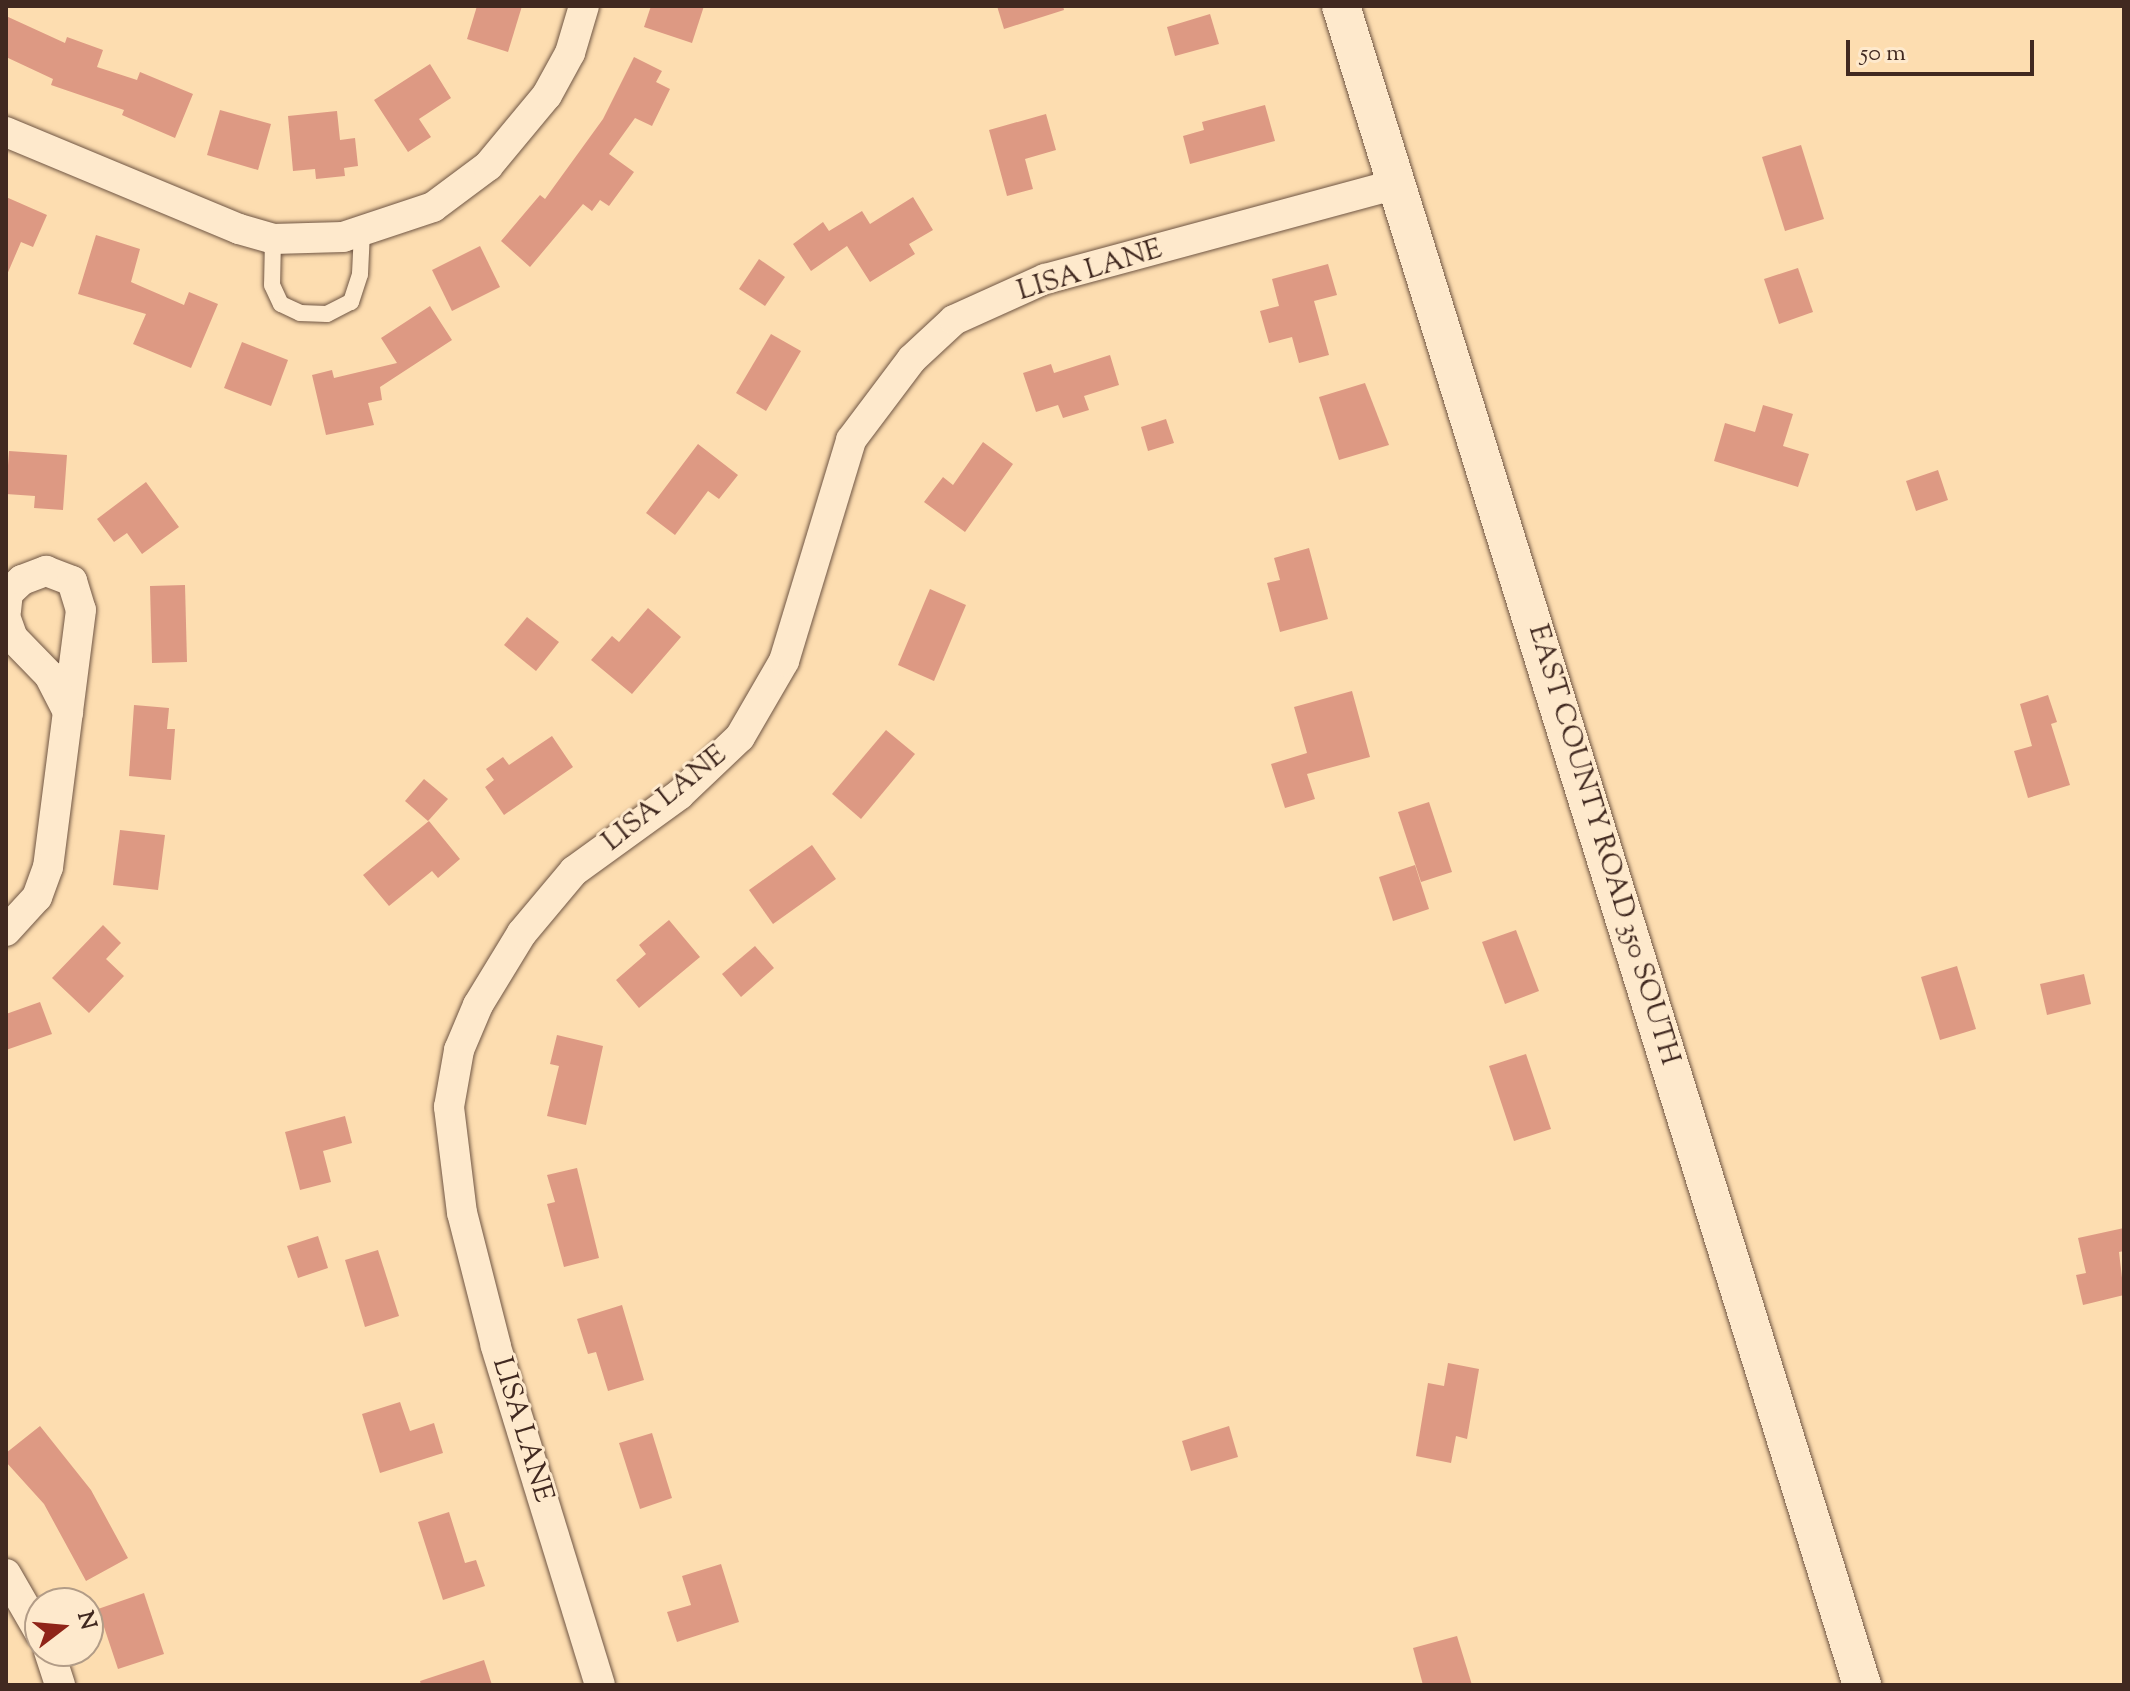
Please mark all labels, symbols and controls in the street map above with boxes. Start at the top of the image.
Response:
scale bar [1850,24,2038,74]
text: 50 m [1860,37,1906,71]
street label: LISA LANE [1014,233,1166,309]
street label: EAST COUNTY ROAD 350 SOUTH [1520,621,1686,1069]
street label: LISA LANE [596,739,734,859]
street label: LISA LANE [484,1354,560,1506]
north arrow [24,1587,104,1667]
text: N [67,1608,103,1634]

